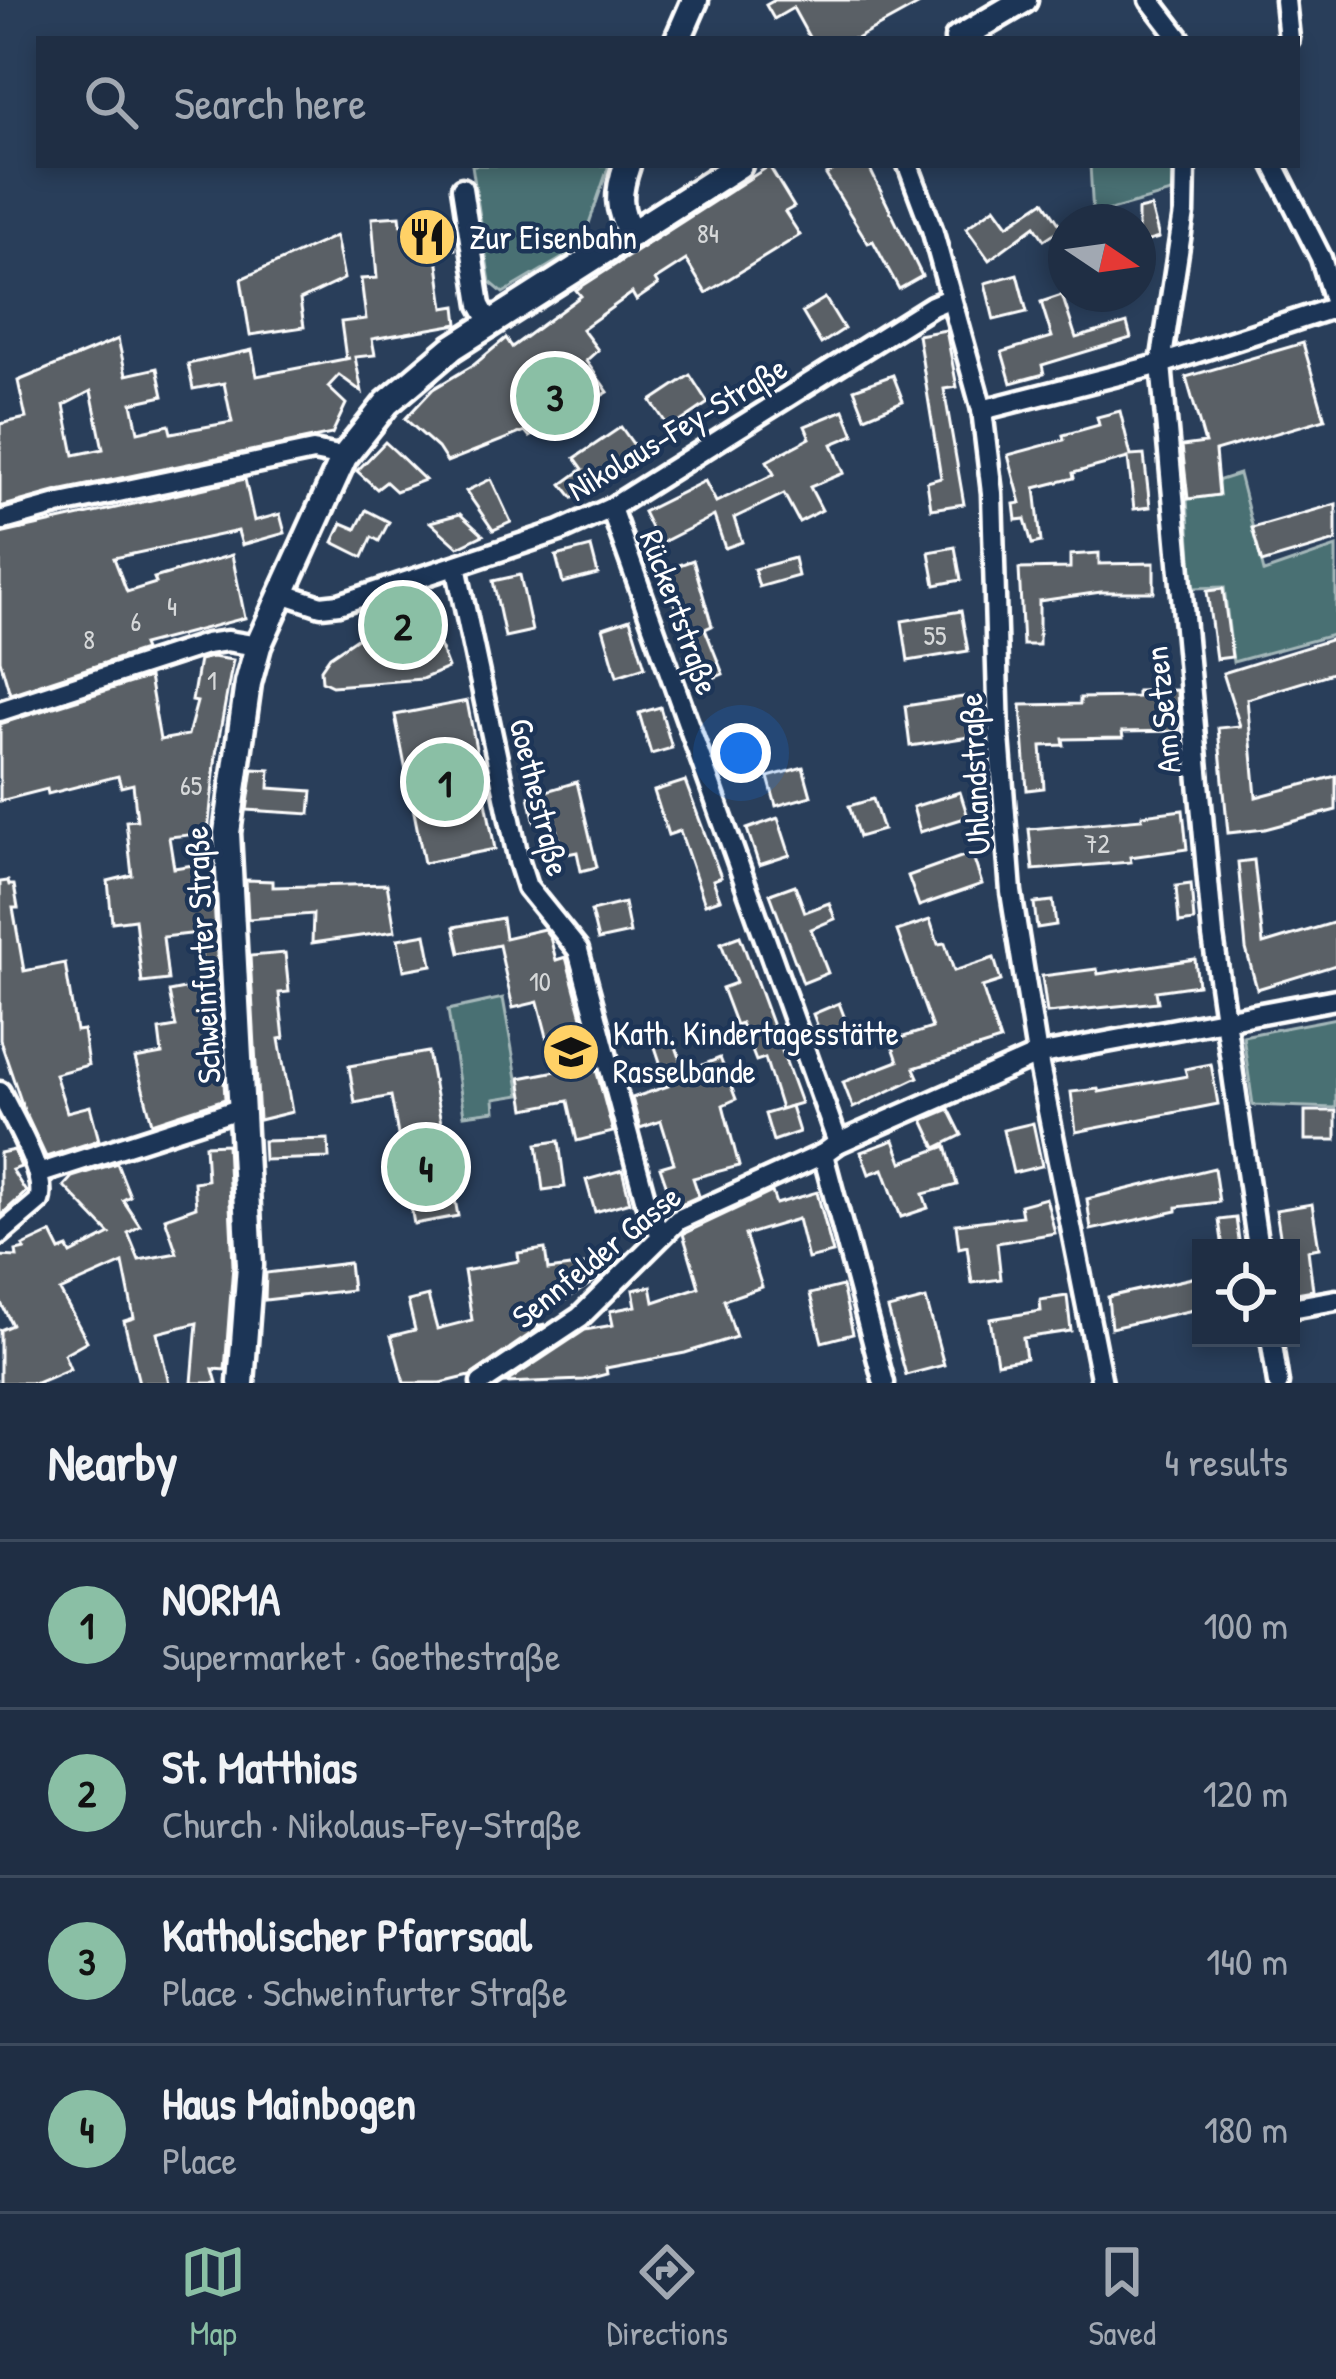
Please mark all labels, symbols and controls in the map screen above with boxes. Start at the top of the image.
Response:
search box [36,36,1300,168]
icon: search [78,69,144,135]
text: Search here [174,72,366,133]
north arrow [1048,204,1156,312]
restaurant icon: Zur Eisenbahn [396,206,458,268]
place label: Zur Eisenbahn [469,215,637,259]
house number: 84 [697,215,719,251]
street label: Nikolaus-Fey-Straße [559,345,795,512]
pin: 3 [516,351,594,441]
street label: Rückertstraße [629,524,730,701]
pin: 2 [364,580,442,670]
house number: 4 [167,588,177,624]
house number: 6 [131,603,141,639]
house number: 55 [924,617,946,653]
house number: 8 [83,621,95,657]
street label: Am Setzen [1133,644,1191,776]
house number: 1 [207,662,217,698]
street label: Uhlandstraße [948,692,1001,856]
street label: Goethestraße [498,714,581,881]
your location [711,723,771,783]
pin: 1 [406,737,484,827]
house number: 65 [180,767,202,803]
street label: Schweinfurter Straße [173,825,232,1085]
house number: 72 [1084,825,1110,861]
house number: 10 [529,963,551,999]
place label: Kath. Kindertagesstätte Rasselbande [613,1011,899,1093]
school or university icon: Kath. Kindertagesstätte Rasselbande [540,1021,602,1083]
pin: 4 [387,1122,465,1212]
street label: Sennfelder Gasse [502,1174,690,1338]
map controls [1192,1239,1300,1347]
button: locate [1192,1239,1300,1347]
text: Nearby [48,1427,178,1496]
text: 4 results [1164,1435,1288,1488]
text: NORMA [162,1568,280,1629]
text: 1 [80,1598,94,1651]
text: 100 m [1203,1598,1288,1651]
text: Supermarket · Goethestraße [162,1629,561,1682]
text: St. Matthias [162,1736,357,1797]
text: 2 [78,1766,96,1819]
text: 120 m [1203,1766,1288,1819]
text: Church · Nikolaus-Fey-Straße [162,1797,581,1850]
text: Katholischer Pfarrsaal [162,1904,532,1965]
text: 3 [78,1934,96,1987]
text: 140 m [1206,1934,1288,1987]
text: Place · Schweinfurter Straße [162,1965,567,2018]
text: Haus Mainbogen [162,2072,416,2133]
text: 4 [80,2102,94,2155]
text: 180 m [1204,2102,1288,2155]
text: Place [162,2133,237,2186]
tab: Map [180,2239,246,2355]
tab: Directions [607,2239,728,2355]
tab: Saved [1088,2239,1156,2355]

